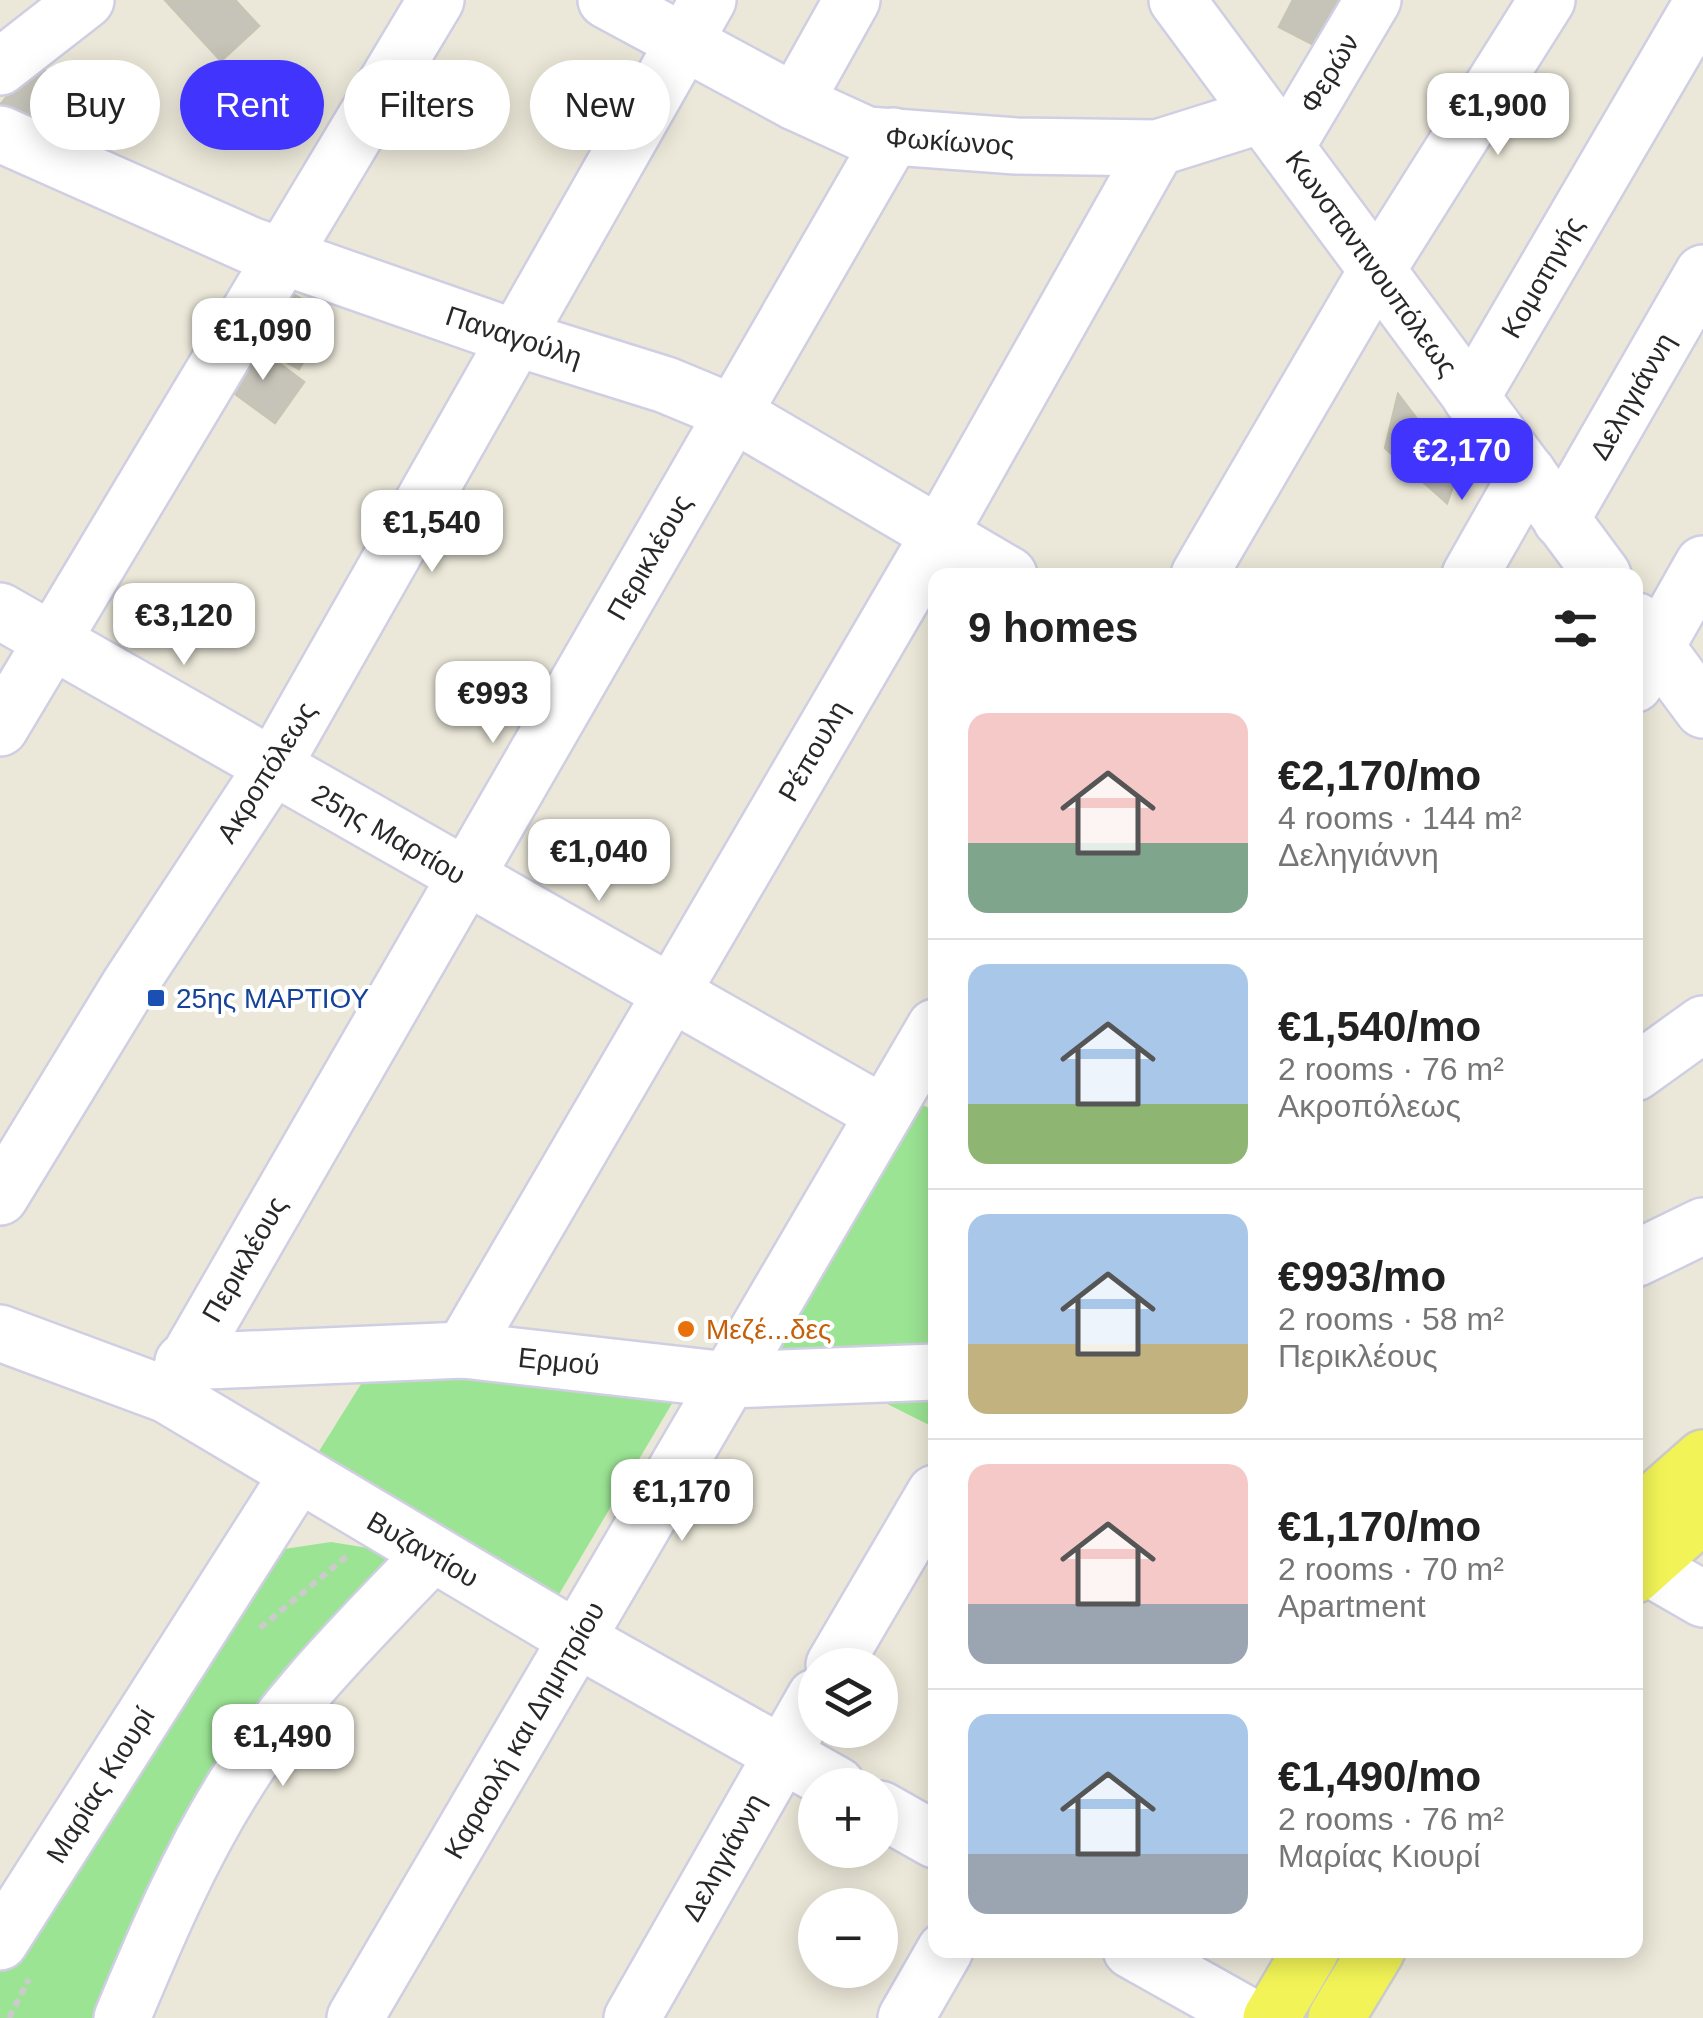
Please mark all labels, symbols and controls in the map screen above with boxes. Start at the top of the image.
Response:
street label: Φερών [1294,28,1365,118]
chip: Buy [30,60,160,150]
chip: Rent [180,60,324,150]
chip: Filters [344,60,510,150]
chip: New [530,60,670,150]
pin: €1,900 [1417,73,1579,158]
text: €1,900 [1449,87,1547,123]
street label: Φωκίωνος [884,122,1016,161]
street label: Κωνσταντινουπόλεως [1279,145,1464,382]
street label: Κομοτηνής [1495,211,1590,343]
pin: €1,090 [182,298,344,383]
street label: Παναγούλη [442,300,586,373]
text: €1,090 [214,312,312,348]
street label: Δεληγιάννη [1584,328,1681,465]
pin: €2,170 [1381,418,1543,503]
text: €2,170 [1413,432,1511,468]
street label: Περικλέους [601,489,698,625]
pin: €1,540 [351,490,513,575]
text: €1,540 [383,504,481,540]
pin: €3,120 [103,583,265,668]
text: €3,120 [135,597,233,633]
icon: filters [1548,601,1603,656]
text: 9 homes [968,604,1138,651]
pin: €993 [434,661,552,746]
text: €993 [457,675,529,711]
street label: Ακροπόλεως [211,696,322,848]
street label: Ρέπουλη [772,696,854,807]
text: €2,170/mo [1278,752,1481,799]
icon: home [1048,753,1168,873]
street label: 25ης Μαρτίου [307,778,471,891]
text: 4 rooms · 144 m² [1278,800,1522,836]
pin: €1,040 [518,819,680,904]
text: €1,040 [550,833,648,869]
text: Δεληγιάννη [1278,837,1439,873]
place label: 25ης ΜΑΡΤΙΟΥ [176,983,369,1014]
marker: 25ης ΜΑΡΤΙΟΥ [145,987,167,1009]
text: €1,540/mo [1278,1003,1481,1050]
icon: home [1048,1004,1168,1124]
text: 2 rooms · 76 m² [1278,1051,1504,1087]
text: Ακροπόλεως [1278,1088,1461,1124]
street label: Περικλέους [196,1191,293,1327]
text: €993/mo [1278,1253,1446,1300]
icon: home [1048,1254,1168,1374]
text: 2 rooms · 58 m² [1278,1301,1504,1337]
place label: Μεζέ...δες [706,1314,832,1345]
marker: Μεζέ...δες [675,1318,697,1340]
text: Περικλέους [1278,1338,1438,1374]
street label: Ερμού [517,1342,601,1381]
pin: €1,170 [601,1459,763,1544]
text: €1,170 [633,1473,731,1509]
text: €1,170/mo [1278,1503,1481,1550]
icon: home [1048,1504,1168,1624]
street label: Βυζαντίου [362,1505,484,1594]
text: 2 rooms · 70 m² [1278,1551,1504,1587]
text: Apartment [1278,1588,1426,1624]
street label: Καραολή και Δημητρίου [438,1596,611,1864]
map controls [798,1648,898,1988]
button: layers [798,1648,898,1748]
street label: Μαρίας Κιουρί [40,1702,160,1869]
pin: €1,490 [202,1704,364,1789]
text: €1,490 [234,1718,332,1754]
text: €1,490/mo [1278,1753,1481,1800]
icon: home [1048,1754,1168,1874]
button: + [798,1768,898,1868]
street label: Δεληγιάννη [676,1788,771,1926]
text: 2 rooms · 76 m² [1278,1801,1504,1837]
text: Μαρίας Κιουρί [1278,1838,1480,1874]
button: − [798,1888,898,1988]

